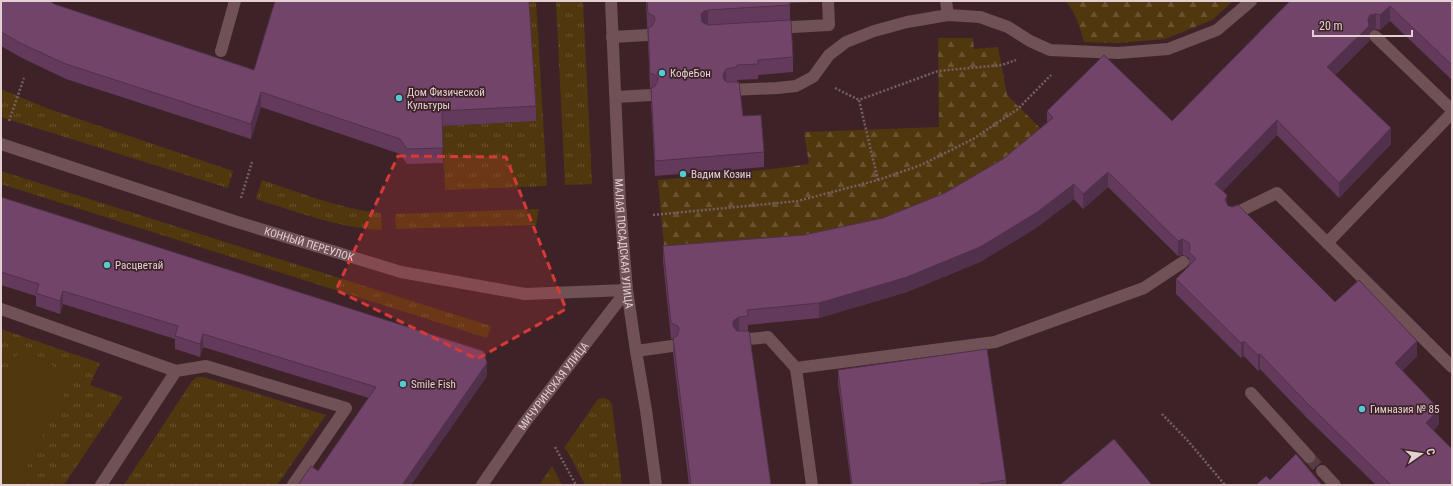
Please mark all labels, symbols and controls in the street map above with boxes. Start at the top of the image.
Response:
scale bar [1313,12,1412,38]
text: 20 m [1319,19,1343,33]
place label: КофеБон [670,67,711,80]
marker: КофеБон [657,68,667,78]
place label: Дом Физической Культуры [407,86,485,112]
marker: Дом Физической Культуры [394,93,404,103]
place label: Вадим Козин [691,168,751,181]
marker: Вадим Козин [678,169,688,179]
street label: МАЛАЯ ПОСАДСКАЯ УЛИЦА [612,178,636,310]
street label: КОННЫЙ ПЕРЕУЛОК [263,225,356,265]
place label: Расцветай [115,259,163,272]
marker: Расцветай [102,260,112,270]
street label: МИЧУРИНСКАЯ УЛИЦА [516,339,592,433]
place label: Smile Fish [411,378,456,391]
marker: Smile Fish [398,379,408,389]
place label: Гимназия № 85 [1370,403,1439,416]
marker: Гимназия № 85 [1357,404,1367,414]
north arrow [1401,434,1441,474]
text: С [1423,447,1437,456]

